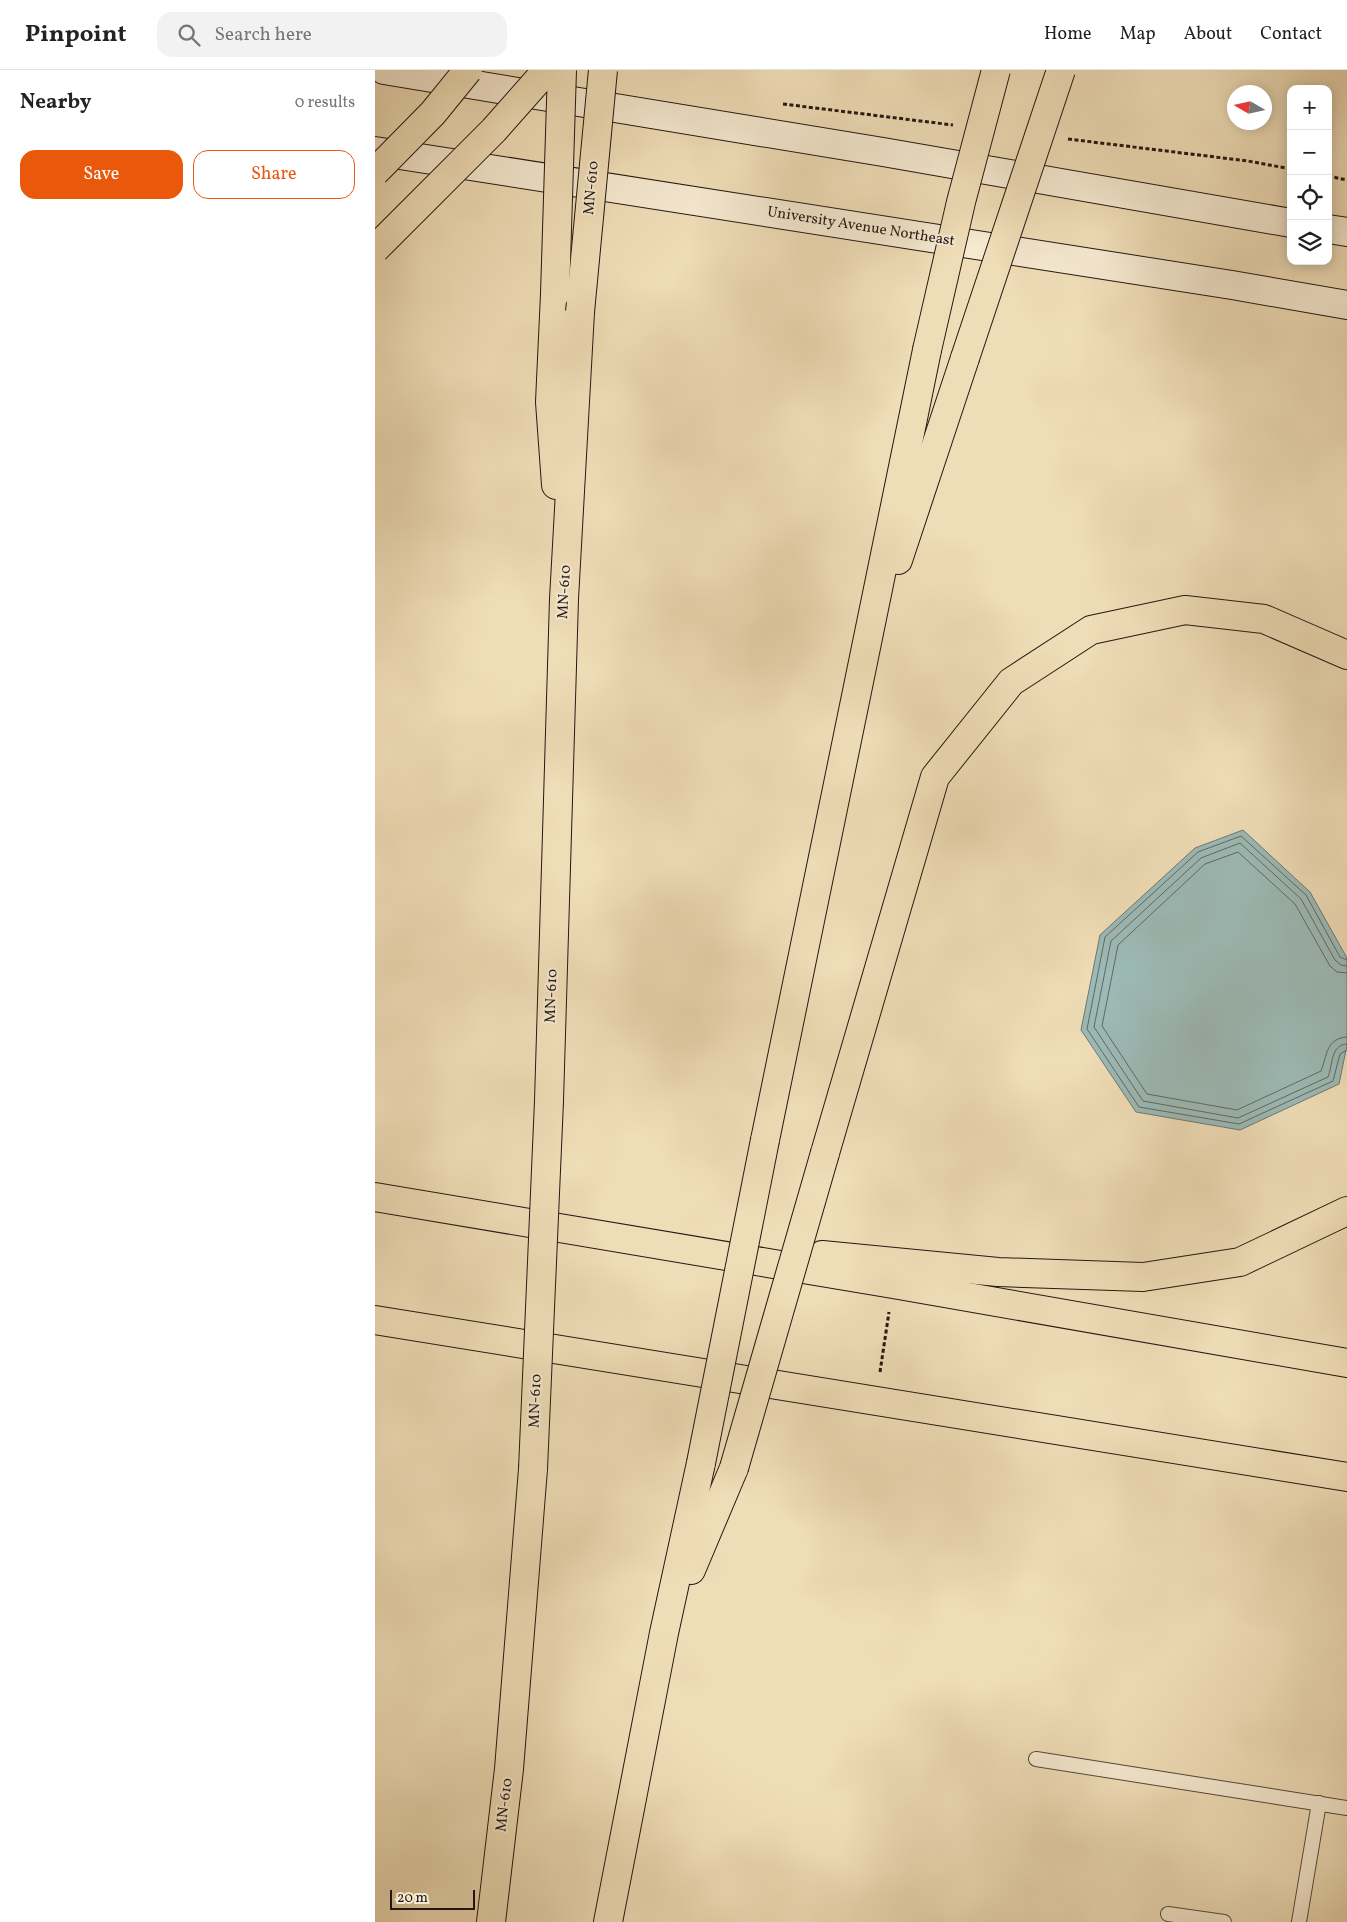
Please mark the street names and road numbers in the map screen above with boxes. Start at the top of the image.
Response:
street label: MN-610 [579,160,605,216]
street label: University Avenue Northeast [766,202,956,252]
street label: MN-610 [553,564,577,620]
street label: MN-610 [541,969,563,1023]
street label: MN-610 [525,1374,547,1428]
street label: MN-610 [491,1777,519,1833]

